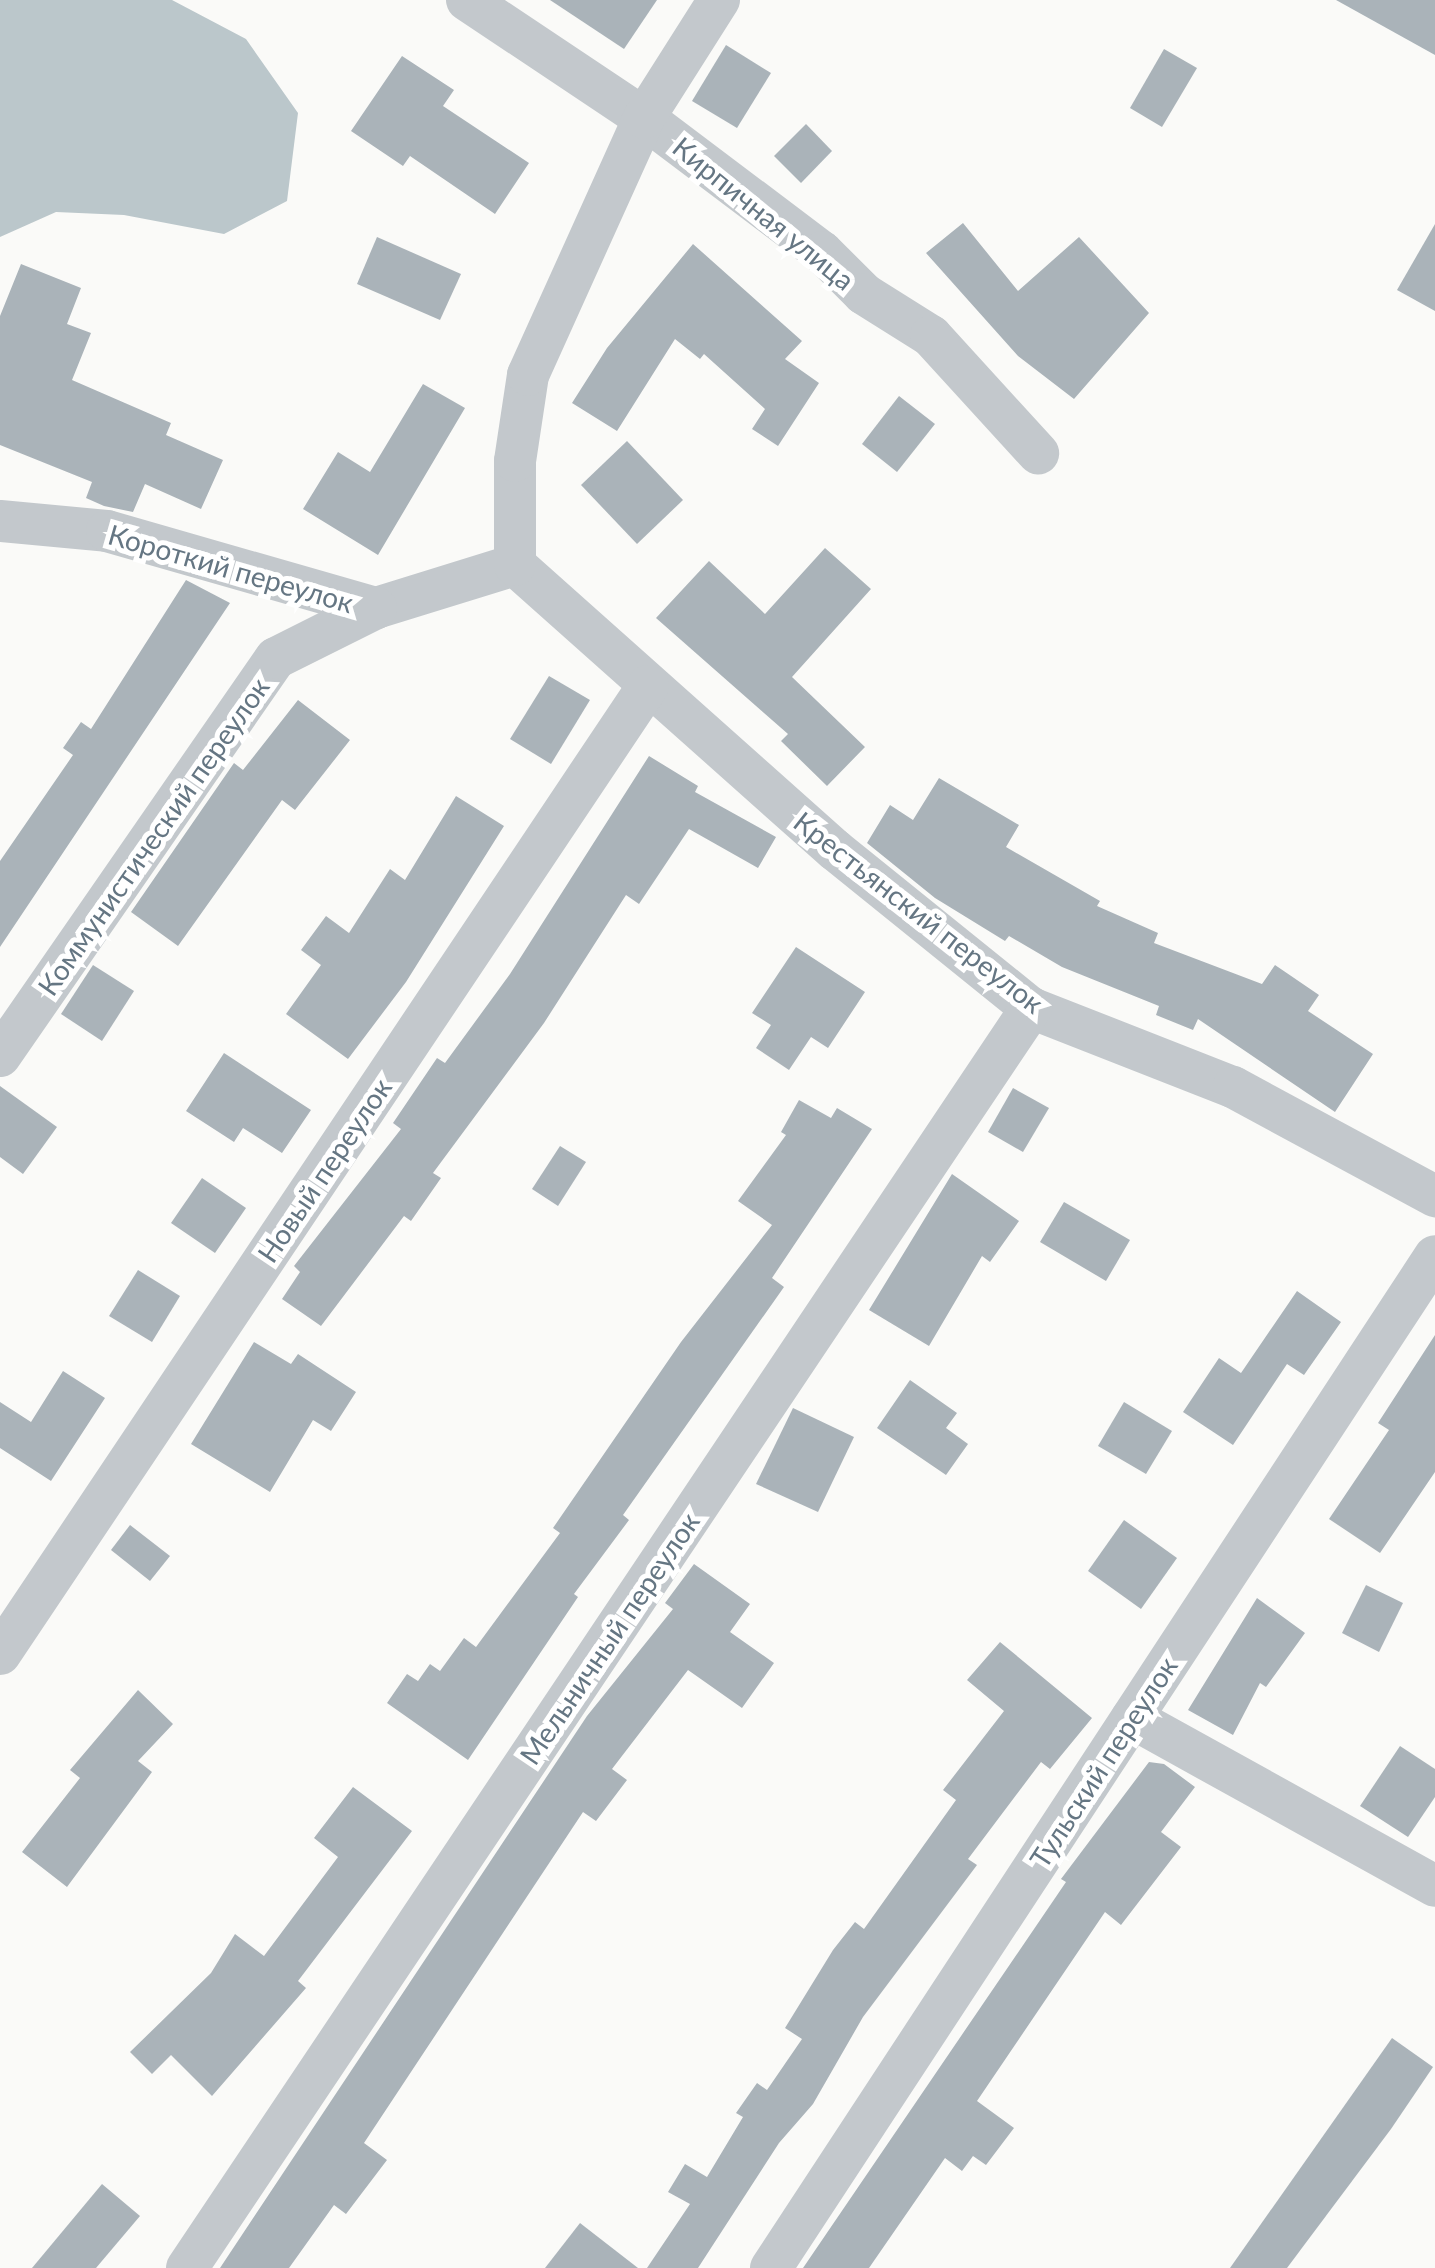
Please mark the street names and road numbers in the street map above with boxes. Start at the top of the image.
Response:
street label: Кирпичная улица [666,130,862,296]
street label: Короткий переулок [105,517,357,619]
street label: Коммунистический переулок [30,671,276,1001]
street label: Крестьянский переулок [788,804,1050,1020]
street label: Новый переулок [250,1072,398,1268]
street label: Мельничный переулок [512,1506,706,1770]
street label: Тульский переулок [1022,1650,1184,1874]

